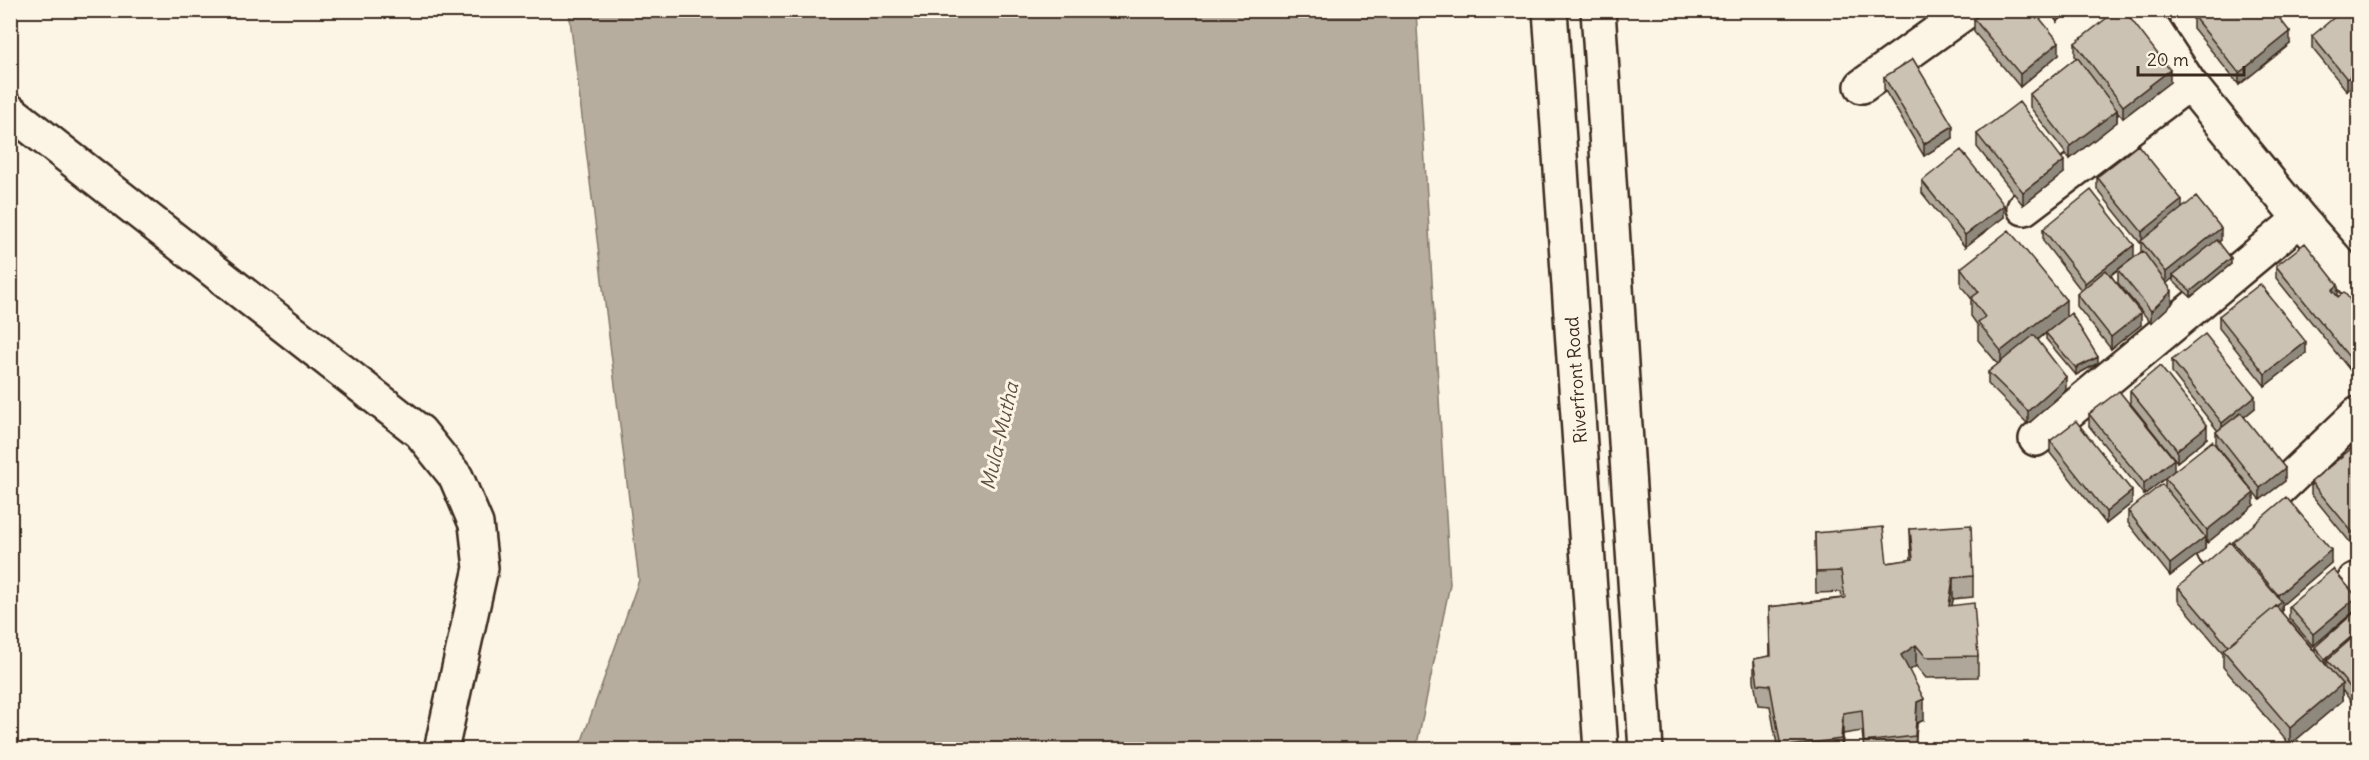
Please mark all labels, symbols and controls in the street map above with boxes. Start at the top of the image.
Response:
scale bar [2138,39,2244,77]
text: 20 m [2147,48,2189,71]
street label: Riverfront Road [1560,315,1592,444]
water label: Mula-Mutha [975,378,1024,492]

